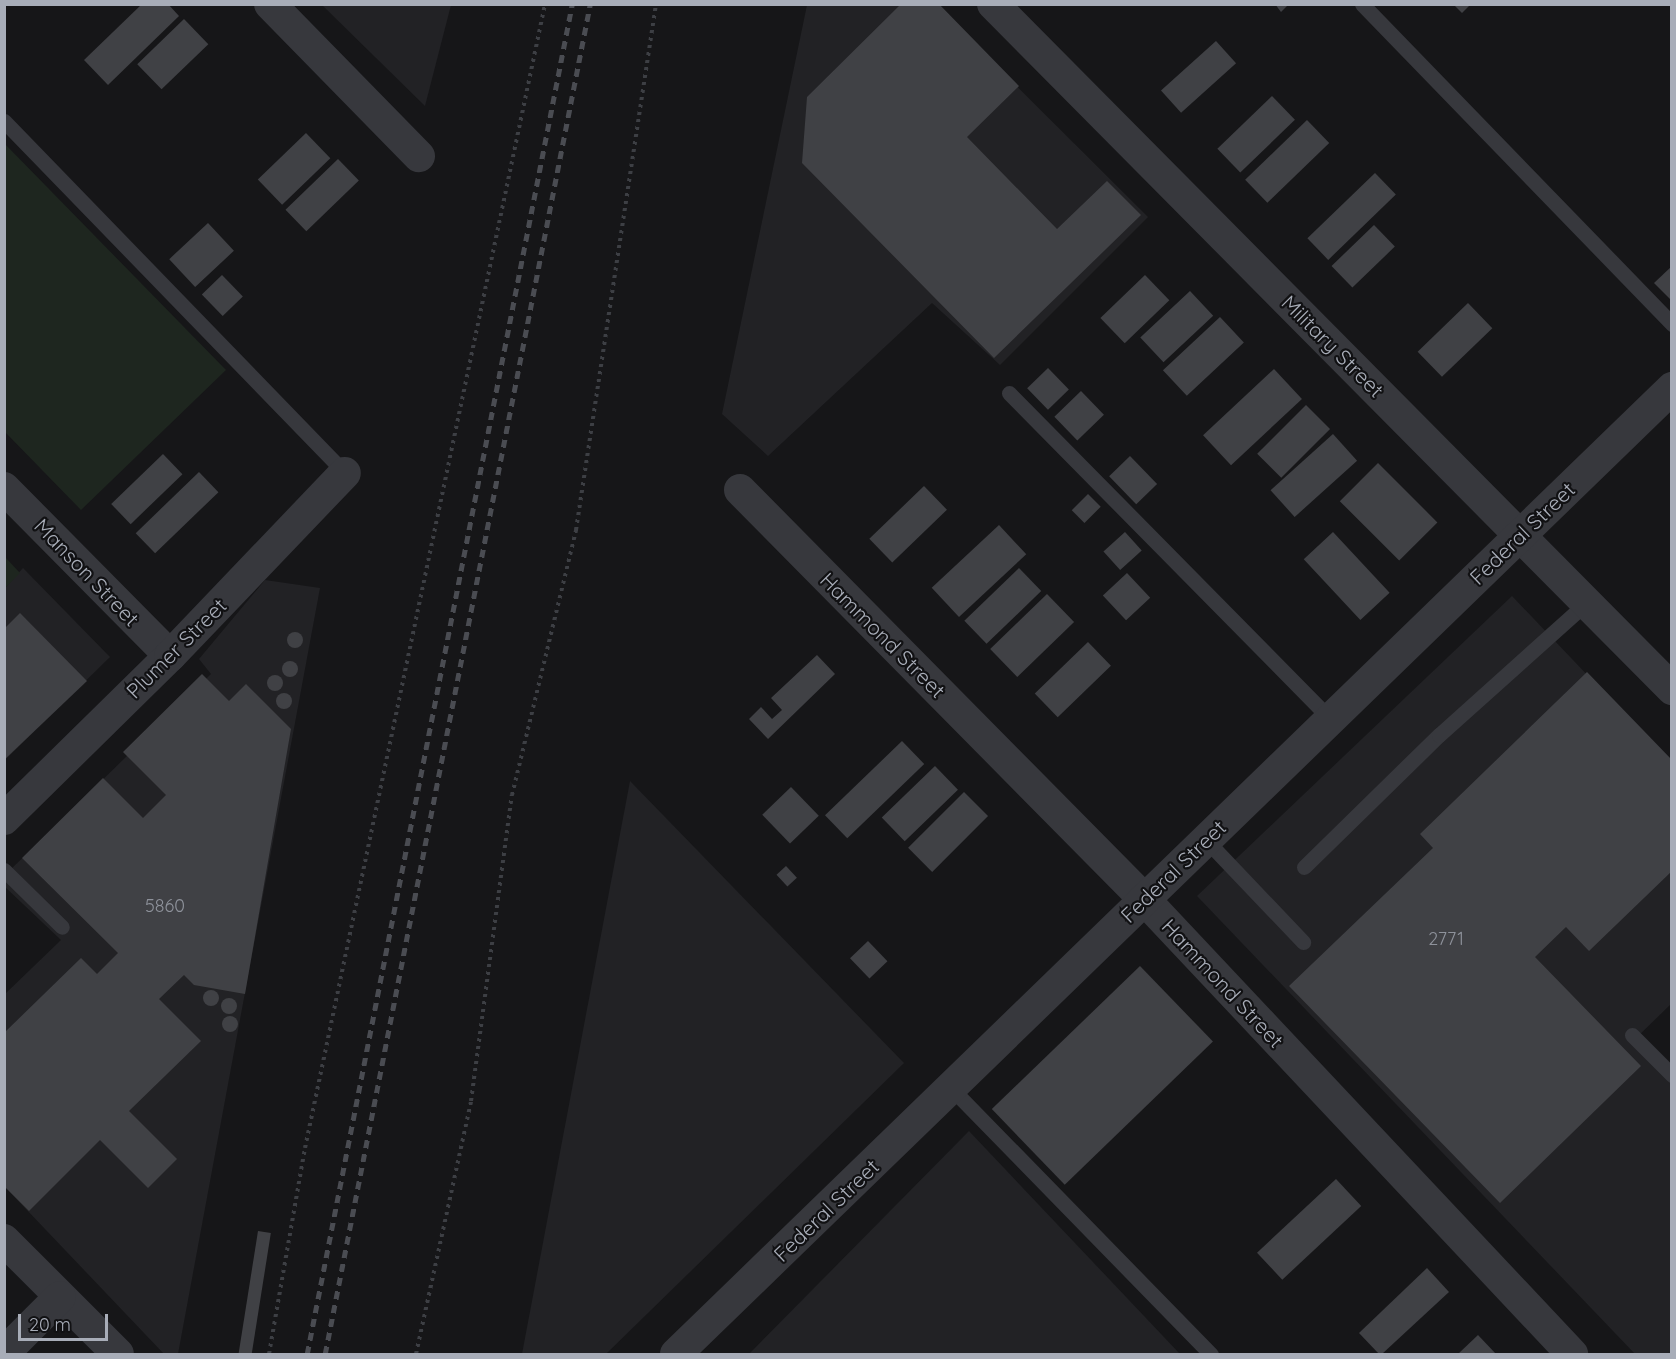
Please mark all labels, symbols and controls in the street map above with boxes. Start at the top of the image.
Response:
street label: Military Street [1277,290,1389,402]
street label: Federal Street [1464,477,1580,589]
street label: Manson Street [29,513,145,631]
street label: Hammond Street [815,567,951,703]
street label: Plumer Street [121,593,231,703]
street label: Federal Street [1115,815,1231,927]
house number: 5860 [145,895,185,917]
street label: Hammond Street [1157,913,1289,1053]
house number: 2771 [1428,928,1464,950]
street label: Federal Street [768,1154,884,1266]
scale bar [21,1302,111,1340]
text: 20 m [29,1313,71,1336]

